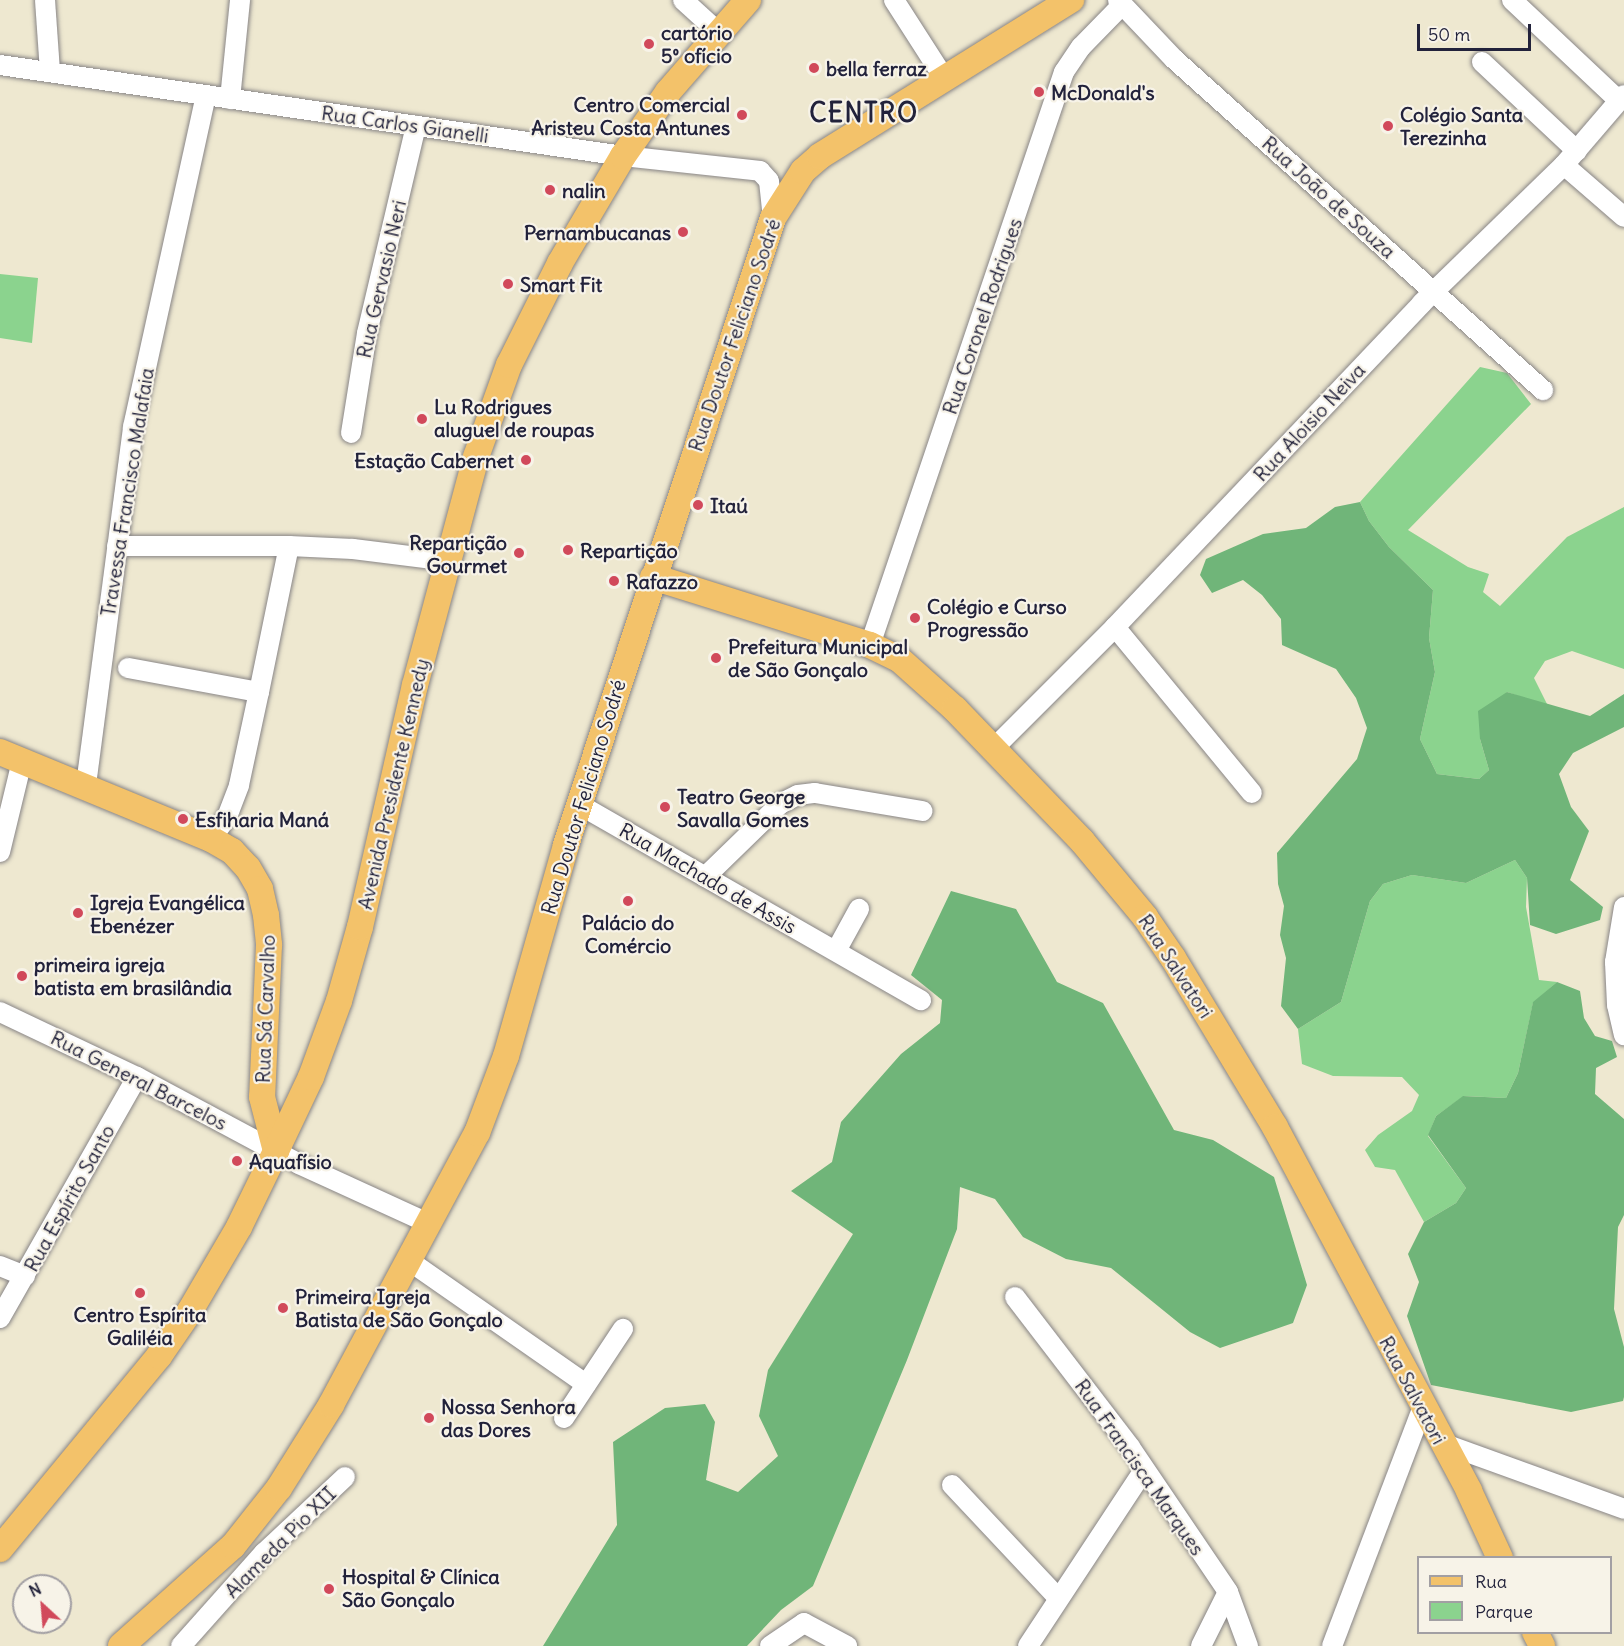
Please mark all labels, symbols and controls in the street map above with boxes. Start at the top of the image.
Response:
scale bar [1420,12,1534,50]
place label: cartório 5° ofício [661,20,732,67]
text: 50 m [1428,23,1470,46]
marker: cartório 5° ofício [642,37,656,51]
place label: bella ferraz [826,56,927,80]
marker: bella ferraz [807,61,821,75]
place label: McDonald's [1051,80,1155,104]
marker: McDonald's [1032,85,1046,99]
place label: Centro Comercial Aristeu Costa Antunes [531,92,730,139]
district label: CENTRO [809,97,919,129]
street label: Rua Carlos Gianelli [320,100,490,148]
place label: Colégio Santa Terezinha [1400,102,1523,149]
marker: Centro Comercial Aristeu Costa Antunes [735,108,749,122]
marker: Colégio Santa Terezinha [1381,119,1395,133]
street label: Rua João de Souza [1257,131,1401,263]
place label: nalin [562,178,606,202]
marker: nalin [543,183,557,197]
street label: Rua Gervasio Neri [351,198,411,360]
street label: Rua Coronel Rodrigues [937,215,1027,417]
street label: Rua Doutor Feliciano Sodré [683,216,785,454]
place label: Pernambucanas [524,220,671,244]
marker: Pernambucanas [676,225,690,239]
place label: Smart Fit [520,272,602,296]
marker: Smart Fit [501,277,515,291]
street label: Rua Aloisio Neiva [1248,358,1370,486]
street label: Travessa Francisco Malafaia [95,366,159,618]
place label: Lu Rodrigues aluguel de roupas [434,395,594,442]
marker: Lu Rodrigues aluguel de roupas [415,412,429,426]
place label: Estação Cabernet [354,448,514,472]
marker: Estação Cabernet [519,453,533,467]
place label: Itaú [710,493,748,517]
marker: Itaú [691,498,705,512]
place label: Repartição Gourmet [409,530,507,577]
place label: Repartição [580,538,678,562]
marker: Repartição [561,543,575,557]
marker: Repartição Gourmet [512,546,526,560]
place label: Rafazzo [626,569,698,593]
marker: Rafazzo [607,574,621,588]
place label: Colégio e Curso Progressão [927,594,1067,641]
marker: Colégio e Curso Progressão [908,611,922,625]
place label: Prefeitura Municipal de São Gonçalo [728,634,908,681]
marker: Prefeitura Municipal de São Gonçalo [709,651,723,665]
street label: Avenida Presidente Kennedy [352,656,434,912]
street label: Rua Doutor Feliciano Sodré [536,677,630,917]
place label: Teatro George Savalla Gomes [677,784,809,831]
marker: Teatro George Savalla Gomes [658,800,672,814]
place label: Esfiharia Maná [195,807,329,831]
marker: Esfiharia Maná [176,812,190,826]
street label: Rua Machado de Assis [615,818,801,938]
place label: Igreja Evangélica Ebenézer [90,890,245,937]
marker: Palácio do Comércio [621,894,635,908]
marker: Igreja Evangélica Ebenézer [71,906,85,920]
place label: Palácio do Comércio [582,910,674,957]
street label: Rua Salvatori [1134,910,1218,1022]
street label: Rua Sá Carvalho [250,934,280,1084]
place label: primeira igreja batista em brasilândia [34,952,232,999]
marker: primeira igreja batista em brasilândia [15,969,29,983]
street label: Rua General Barcelos [47,1025,231,1135]
street label: Rua Espírito Santo [19,1120,119,1276]
place label: Aquafísio [249,1149,332,1173]
marker: Aquafísio [230,1154,244,1168]
place label: Primeira Igreja Batista de São Gonçalo [295,1284,503,1331]
marker: Centro Espírita Galiléia [133,1286,147,1300]
marker: Primeira Igreja Batista de São Gonçalo [276,1301,290,1315]
place label: Centro Espírita Galiléia [73,1302,207,1349]
street label: Rua Salvatori [1374,1332,1452,1448]
street label: Rua Francisca Marques [1070,1374,1210,1560]
place label: Nossa Senhora das Dores [441,1394,576,1441]
marker: Nossa Senhora das Dores [422,1411,436,1425]
street label: Alameda Pio XII [219,1481,341,1603]
legend [1417,1556,1612,1634]
place label: Hospital & Clínica São Gonçalo [342,1565,500,1612]
text: Rua [1475,1570,1507,1593]
north arrow [12,1574,72,1634]
text: N [26,1578,44,1601]
marker: Hospital & Clínica São Gonçalo [320,1580,338,1598]
text: Parque [1475,1600,1533,1623]

